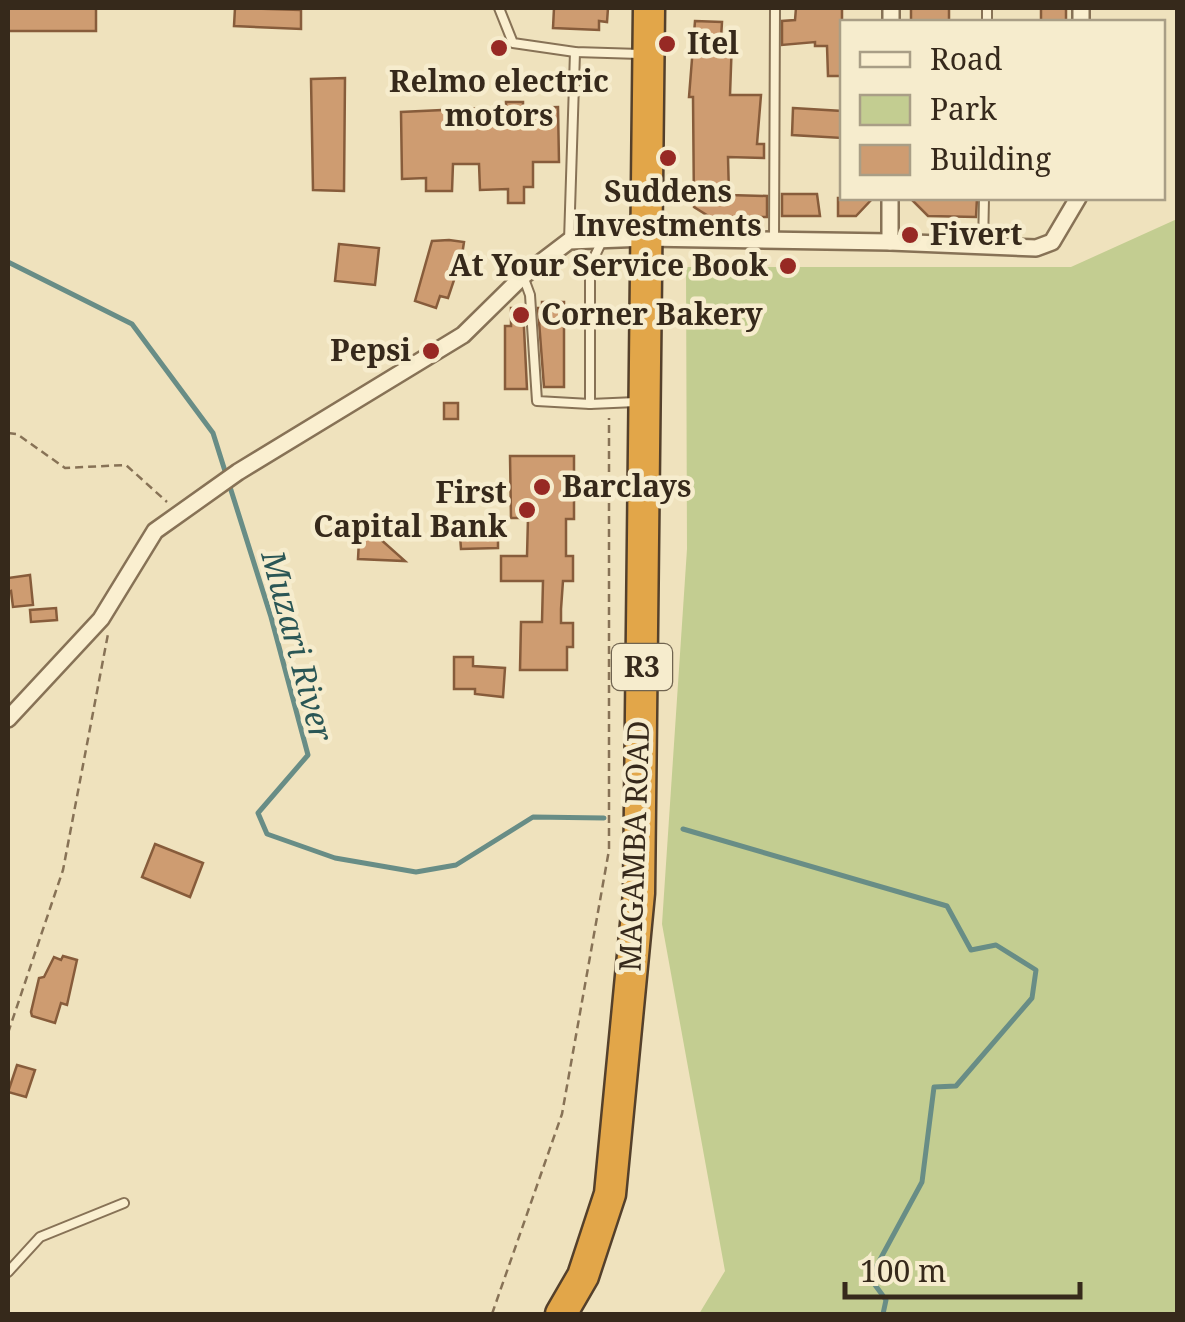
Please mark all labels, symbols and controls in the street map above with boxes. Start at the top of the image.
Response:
legend [840,20,1165,200]
place label: Itel [687,22,739,63]
marker: Itel [656,33,678,55]
marker: Relmo electric motors [488,37,510,59]
text: Road [930,38,1002,79]
place label: Relmo electric motors [389,60,609,135]
text: Park [930,88,997,129]
text: Building [930,138,1051,179]
marker: Suddens Investments [657,147,679,169]
place label: Suddens Investments [574,170,762,245]
place label: Fivert [930,213,1022,254]
marker: Fivert [899,224,921,246]
place label: At Your Service Book [449,244,769,285]
marker: At Your Service Book [777,255,799,277]
place label: Corner Bakery [541,293,763,334]
marker: Corner Bakery [510,304,532,326]
place label: Pepsi [330,329,411,370]
marker: Pepsi [420,340,442,362]
place label: Barclays [562,465,691,506]
place label: First Capital Bank [313,471,508,546]
marker: Barclays [531,476,553,498]
marker: First Capital Bank [516,499,538,521]
water label: Muzari River [252,544,345,747]
road number: R3 [612,644,672,690]
street label: MAGAMBA ROAD [609,720,658,972]
scale bar [845,1237,1080,1299]
text: 100 m [860,1250,946,1291]

